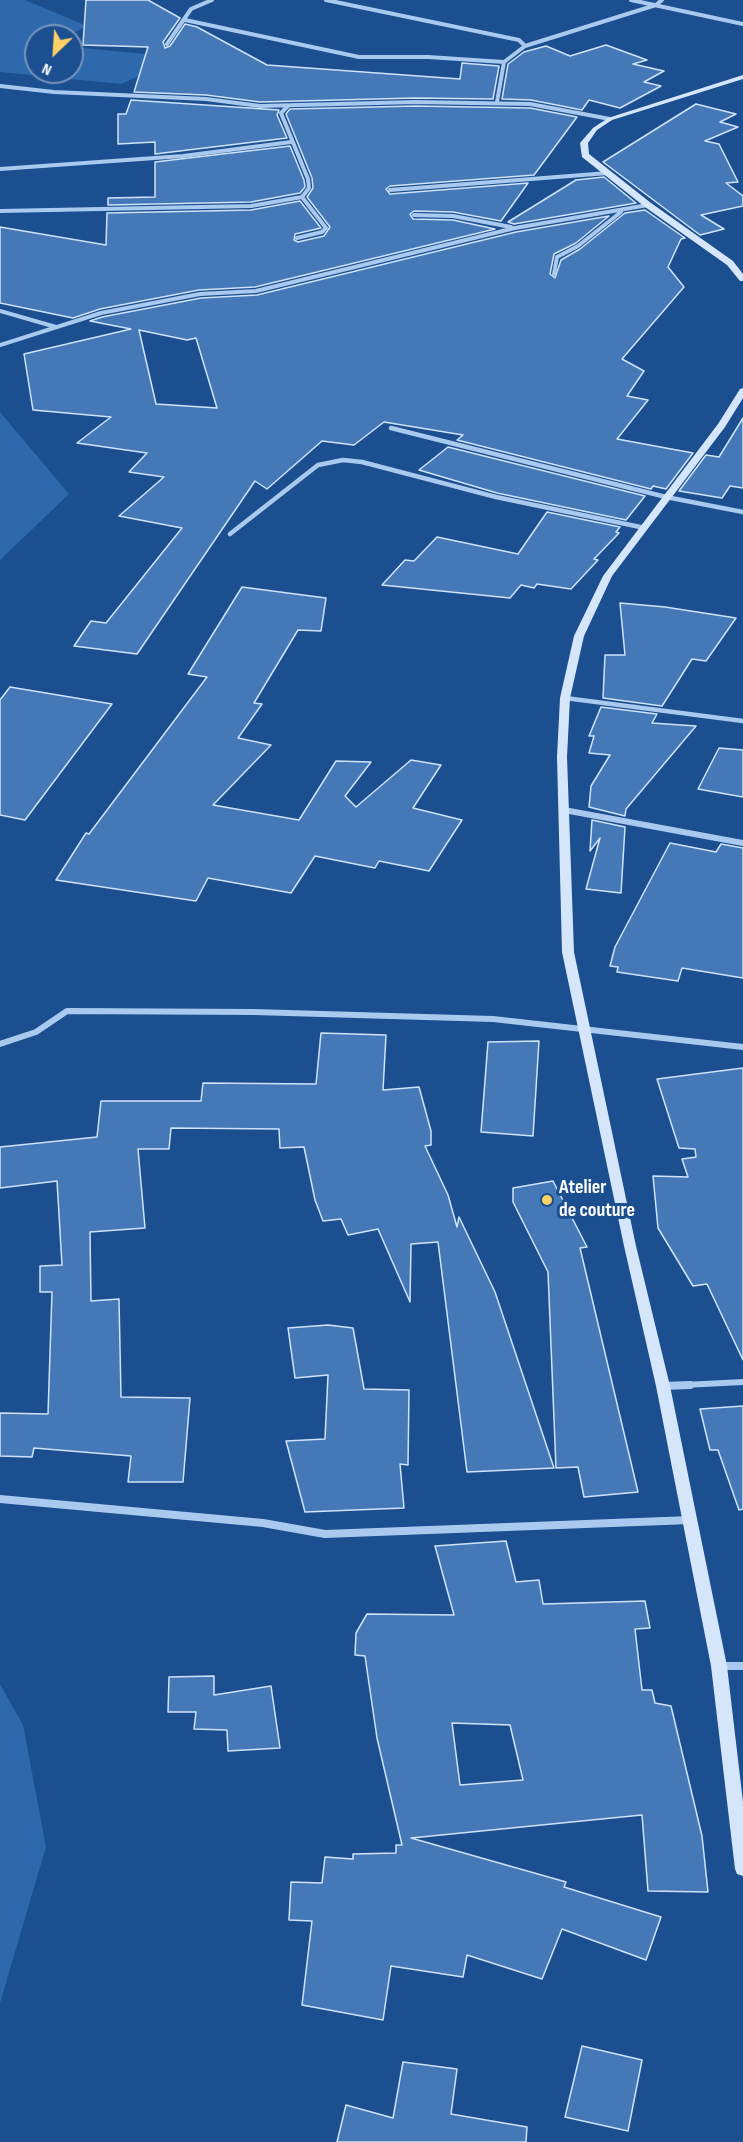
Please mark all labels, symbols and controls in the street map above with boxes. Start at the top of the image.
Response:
north arrow [24,24,84,84]
text: N [39,59,55,79]
place label: Atelier de couture [559,1176,635,1223]
marker: Atelier de couture [540,1193,554,1207]

